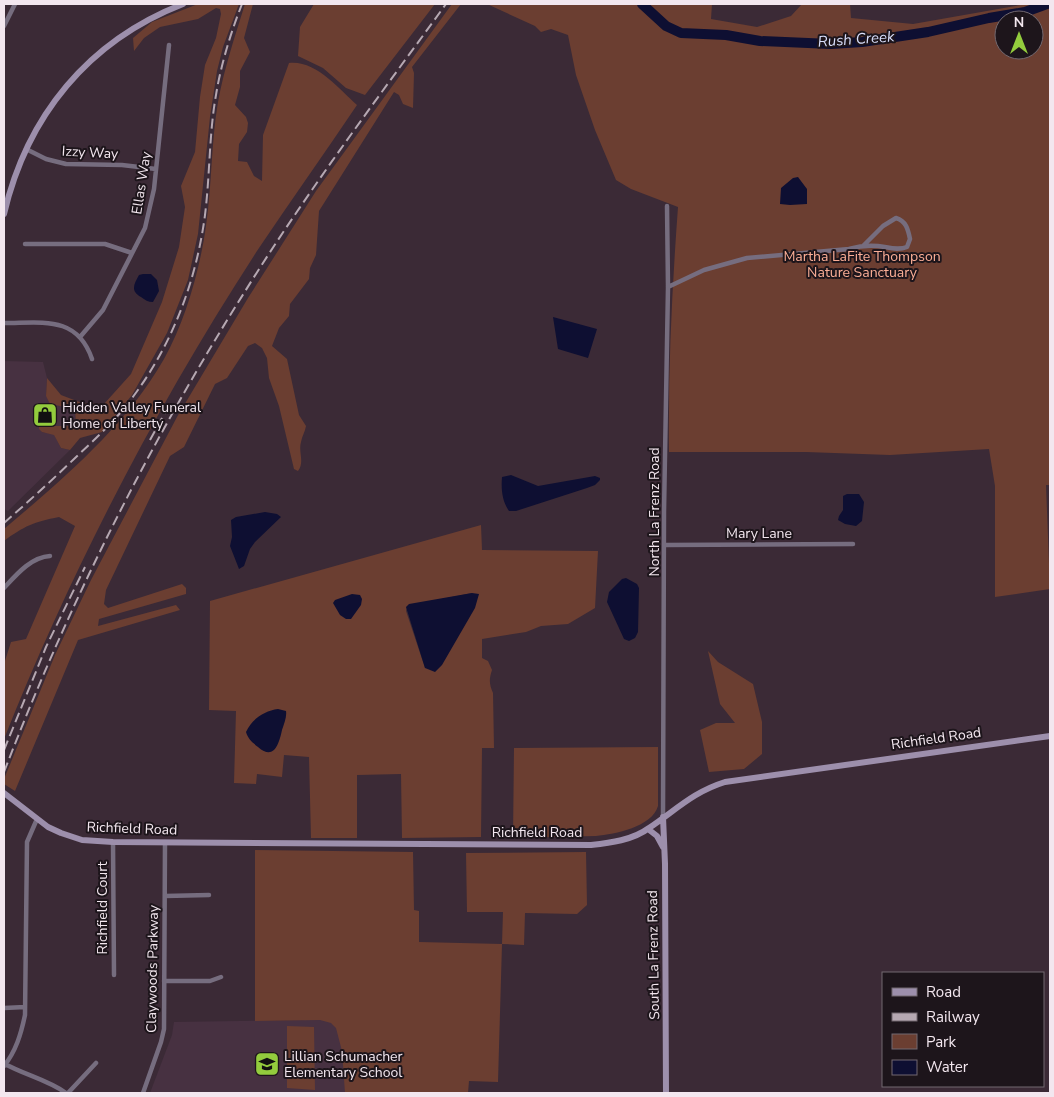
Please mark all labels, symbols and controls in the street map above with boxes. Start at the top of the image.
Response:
north arrow [994,10,1044,60]
text: N [1014,13,1024,32]
water label: Rush Creek [817,26,896,52]
street label: Izzy Way [61,142,119,164]
street label: Ellas Way [127,150,156,216]
park label: Martha LaFite Thompson Nature Sanctuary [783,247,941,282]
place label: Hidden Valley Funeral Home of Liberty [62,398,202,433]
shop icon: Hidden Valley Funeral Home of Liberty [32,402,58,428]
street label: North La Frenz Road [645,447,664,577]
street label: Mary Lane [726,524,792,543]
street label: Richfield Road [890,723,982,754]
street label: Richfield Road [86,817,178,840]
street label: Richfield Road [492,823,582,842]
street label: Richfield Court [93,861,112,955]
street label: South La Frenz Road [643,890,664,1020]
street label: Claywoods Parkway [142,904,163,1033]
legend [882,972,1044,1087]
text: Road [926,982,961,1002]
text: Railway [926,1007,980,1027]
text: Park [926,1032,956,1052]
place label: Lillian Schumacher Elementary School [284,1047,403,1082]
school or university icon: Lillian Schumacher Elementary School [254,1051,280,1077]
text: Water [926,1057,969,1077]

